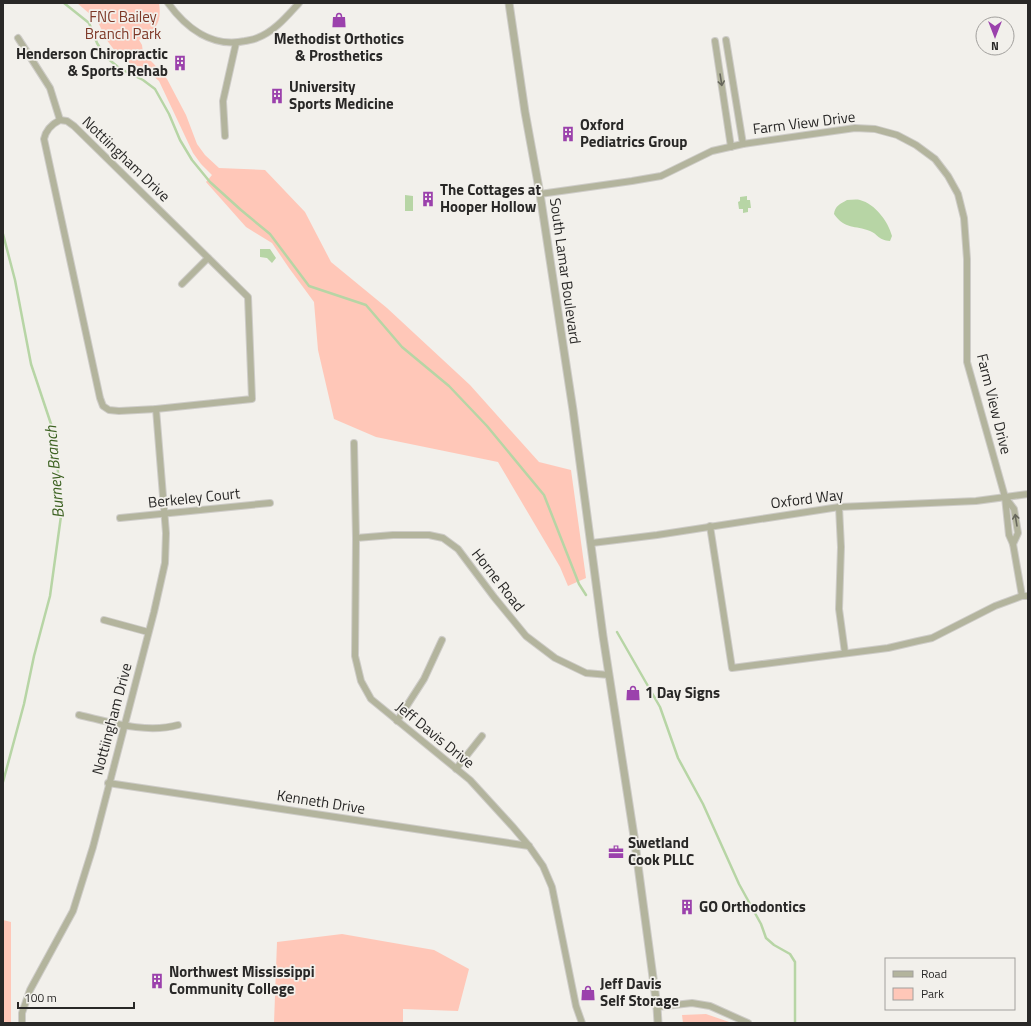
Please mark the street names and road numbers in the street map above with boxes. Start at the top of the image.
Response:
street label: Farm View Drive [751,105,856,140]
street label: Nottiingham Drive [77,110,176,207]
street label: South Lamar Boulevard [544,196,587,346]
street label: Farm View Drive [971,351,1018,457]
street label: Berkeley Court [147,481,242,514]
street label: Oxford Way [769,483,845,514]
street label: Horne Road [466,543,530,616]
street label: Nottiingham Drive [86,660,138,777]
street label: Jeff Davis Drive [391,696,480,774]
street label: Kenneth Drive [275,783,367,820]

